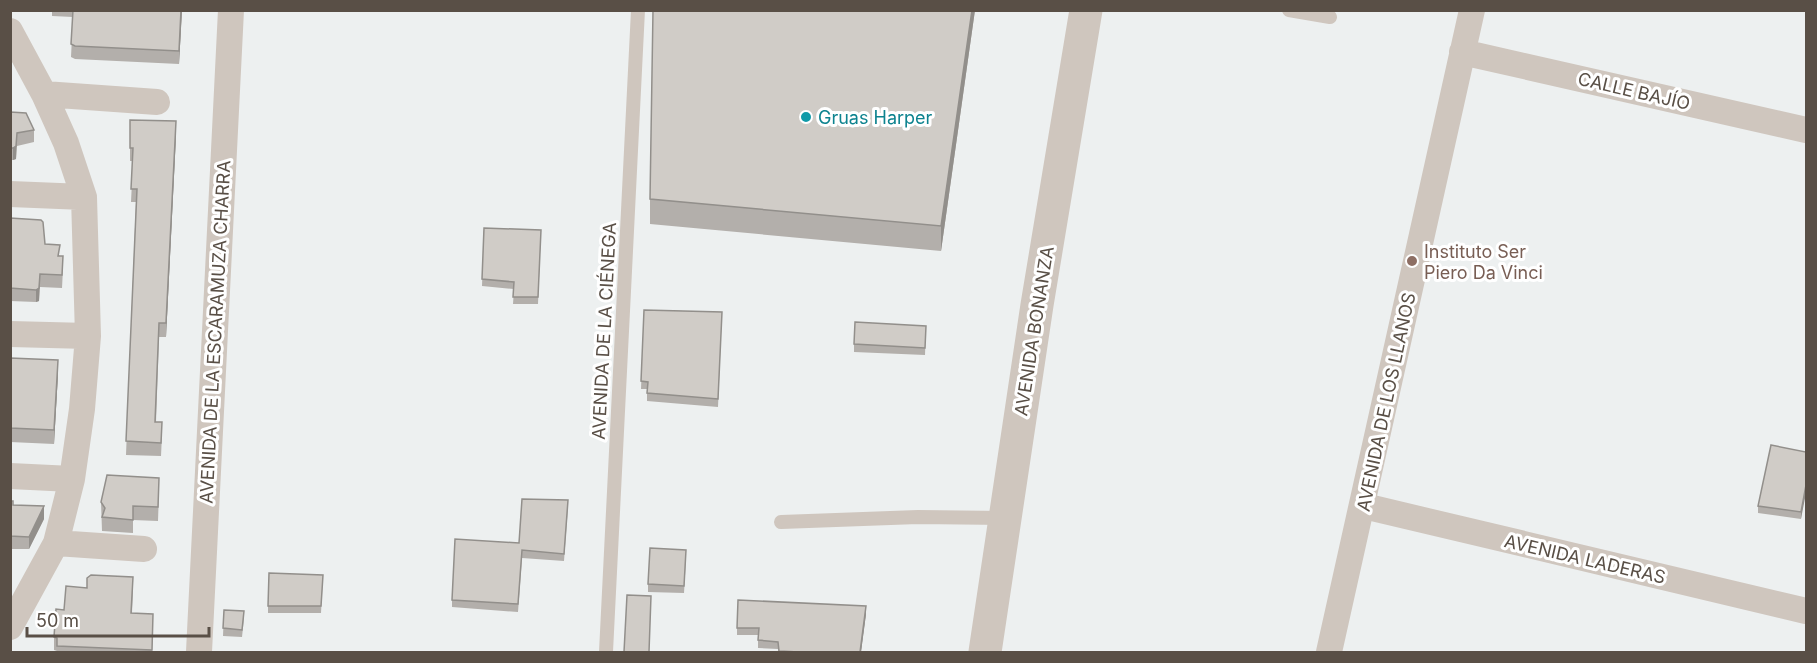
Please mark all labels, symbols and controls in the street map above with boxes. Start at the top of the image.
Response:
street label: CALLE BAJÍO [1576,67,1692,114]
place label: Gruas Harper [818,107,933,128]
marker: Gruas Harper [799,110,813,124]
street label: AVENIDA DE LA ESCARAMUZA CHARRA [196,160,234,504]
street label: AVENIDA DE LA CIÉNEGA [587,222,620,440]
place label: Instituto Ser Piero Da Vinci [1424,241,1543,283]
street label: AVENIDA BONANZA [1010,245,1058,417]
marker: Instituto Ser Piero Da Vinci [1405,254,1419,268]
street label: AVENIDA DE LOS LLANOS [1353,291,1419,513]
street label: AVENIDA LADERAS [1502,530,1668,588]
scale bar [27,600,208,638]
text: 50 m [36,610,79,631]

